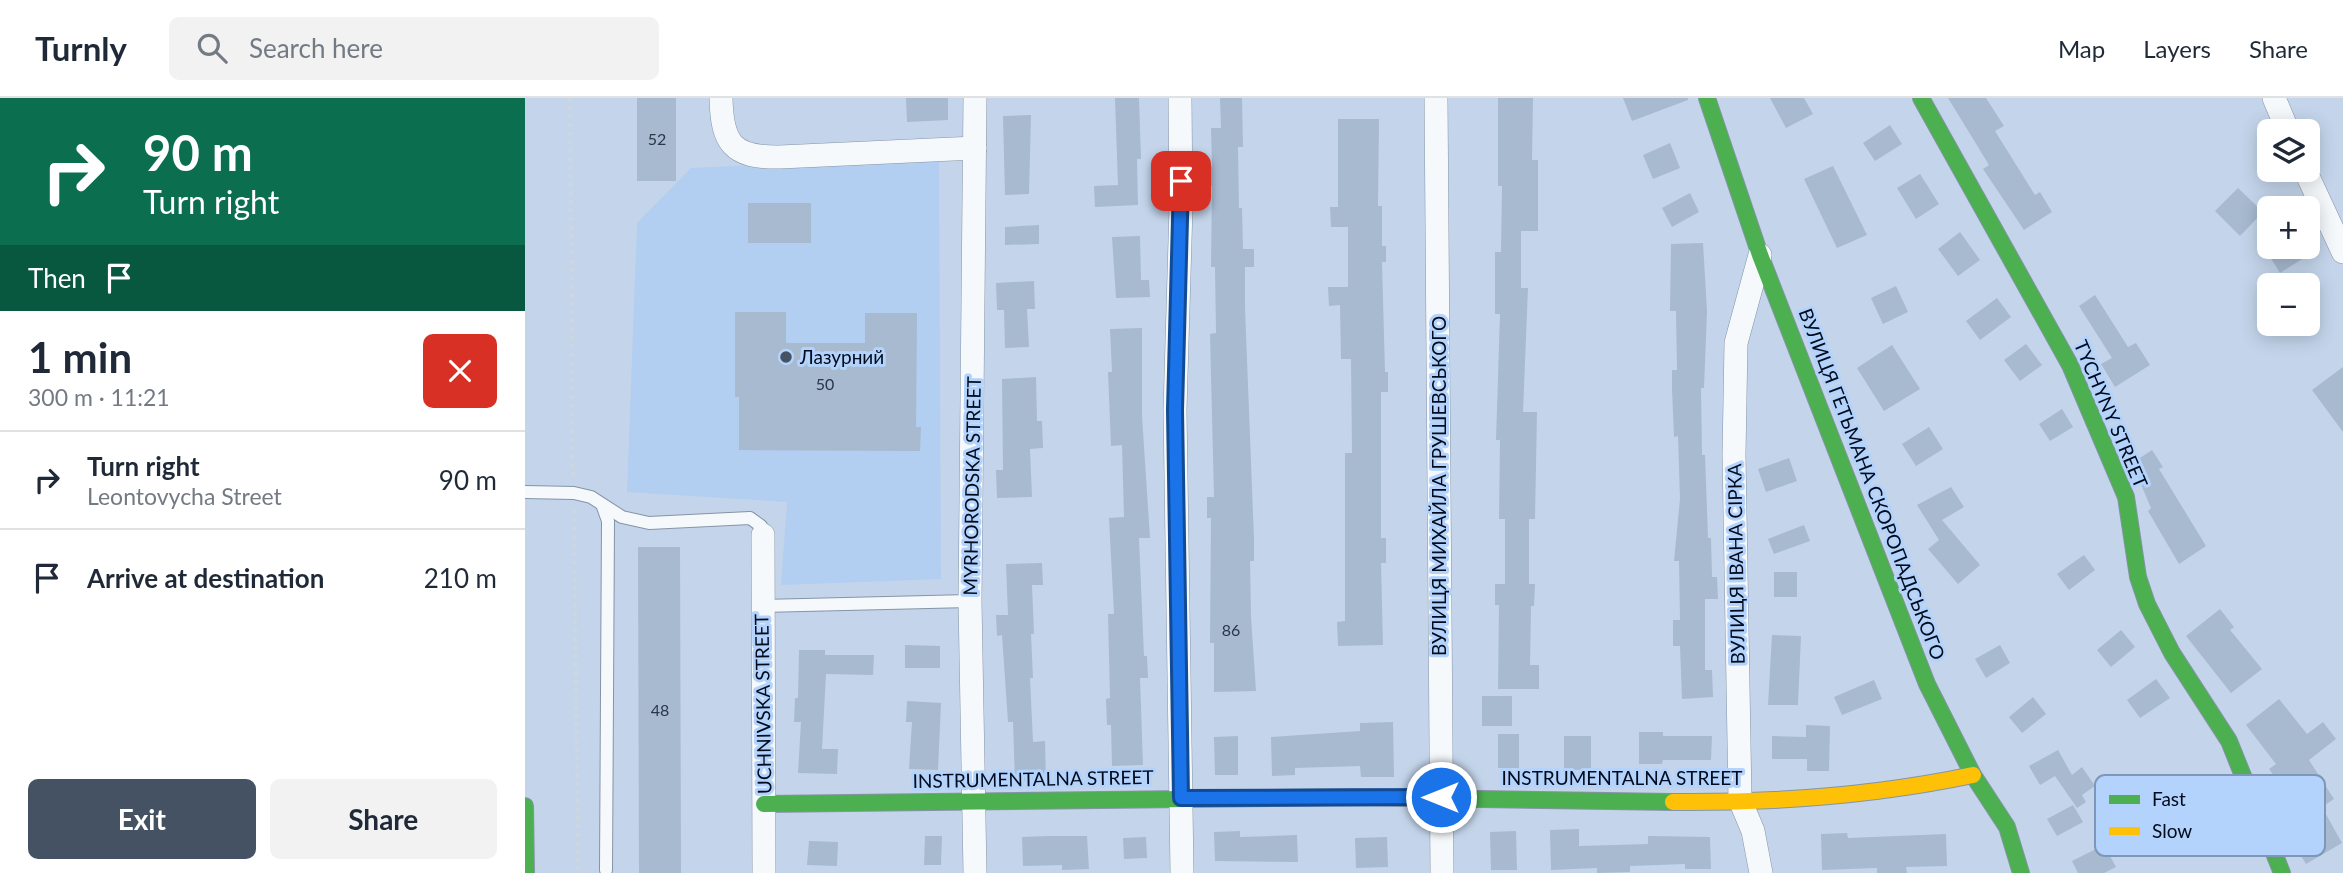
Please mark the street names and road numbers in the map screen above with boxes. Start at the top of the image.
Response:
street label: ВУЛИЦЯ ГЕТЬМАНА СКОРОПАДСЬКОГО [1795,305,1950,663]
street label: ВУЛИЦЯ МИХАЙЛА ГРУШЕВСЬКОГО [1427,316,1450,656]
street label: TYCHYNY STREET [2070,336,2153,491]
street label: MYRHORODSKA STREET [958,376,985,596]
street label: ВУЛИЦЯ ІВАНА СІРКА [1722,463,1749,665]
street label: UCHNIVSKA STREET [749,614,776,794]
street label: INSTRUMENTALNA STREET [912,765,1154,792]
street label: INSTRUMENTALNA STREET [1502,766,1742,789]

